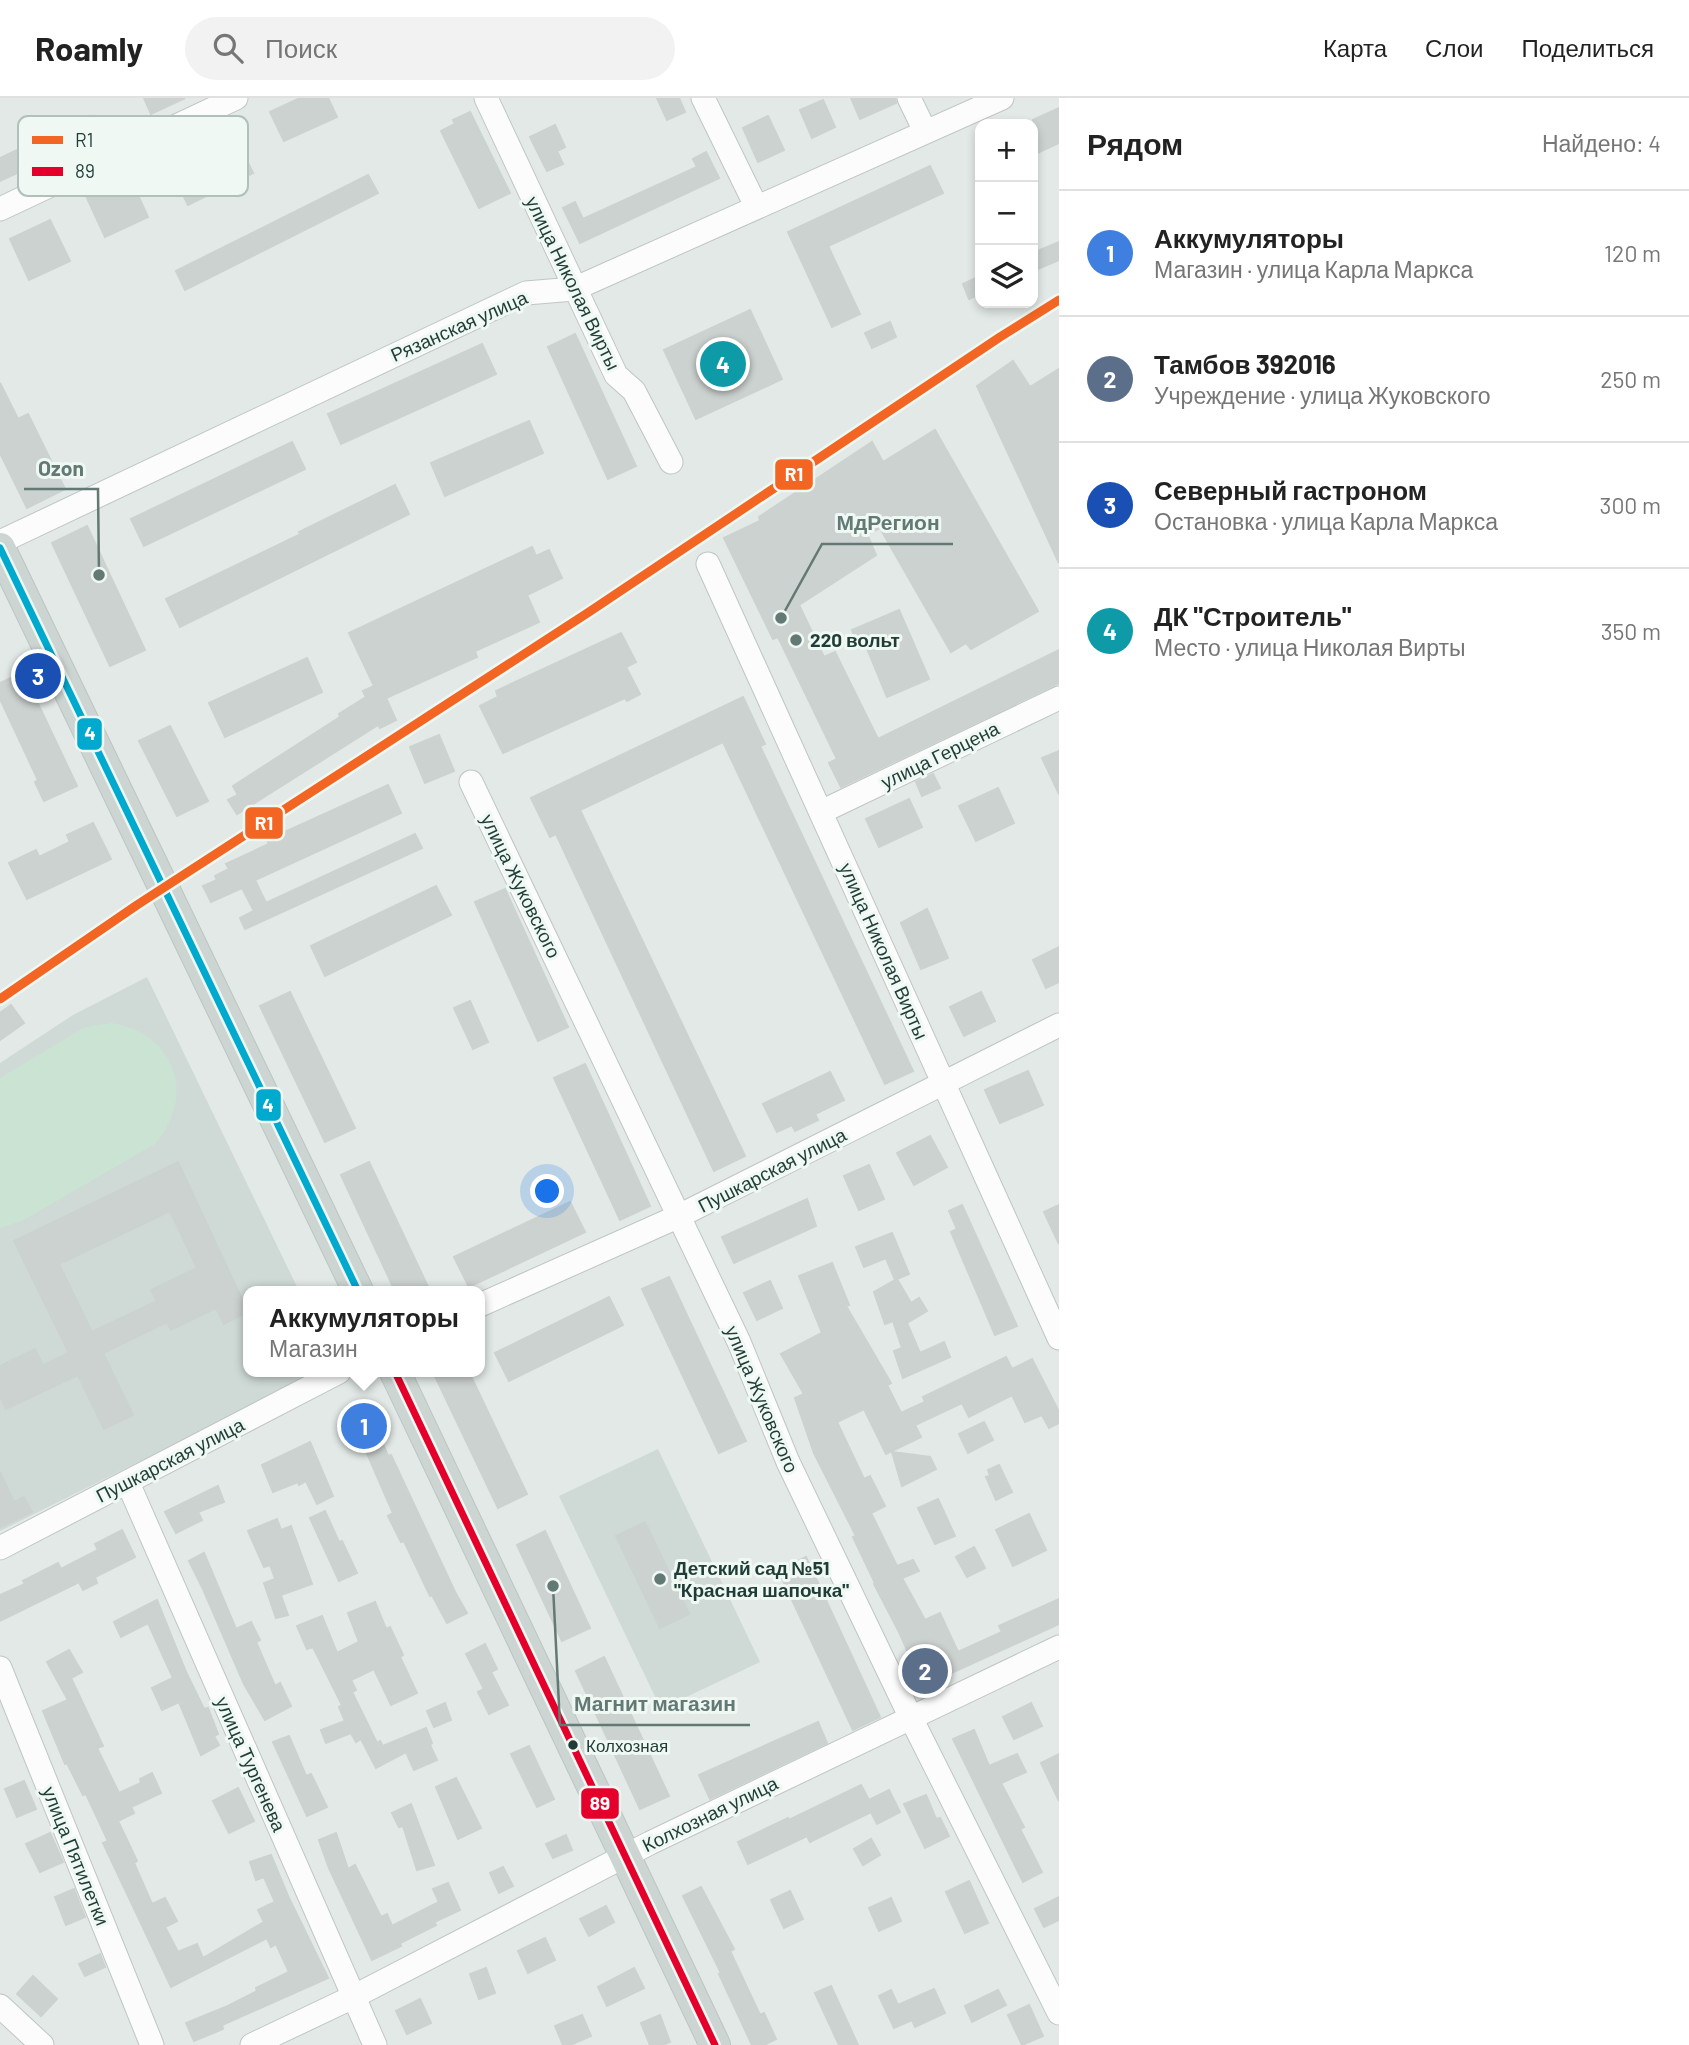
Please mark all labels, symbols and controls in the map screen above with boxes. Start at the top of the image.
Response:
search box [185,17,675,80]
text: Roamly [35,28,143,68]
icon: search [209,29,247,67]
text: Поиск [265,32,337,63]
text: Карта [1323,33,1387,62]
text: Слои [1425,33,1483,62]
text: Поделиться [1521,33,1654,62]
legend [18,116,248,196]
map controls [975,119,1038,308]
button: + [975,119,1038,182]
text: Рядом [1087,125,1183,161]
text: R1 [75,128,93,151]
text: Найдено: 4 [1542,129,1661,157]
text: 89 [75,159,95,182]
button: − [975,182,1038,245]
street label: улица Николая Вирты [521,192,626,373]
text: Аккумуляторы [1154,222,1344,253]
text: 1 [1106,239,1114,267]
text: 120 m [1604,239,1661,267]
button: layers [975,245,1038,308]
text: Магазин · улица Карла Маркса [1154,255,1473,283]
street label: Рязанская улица [387,285,531,366]
pin: 4 [700,338,746,390]
text: Тамбов 392016 [1154,348,1336,379]
text: 2 [1104,365,1116,393]
text: 250 m [1600,365,1661,393]
text: Учреждение · улица Жуковского [1154,381,1491,409]
callout: Ozon [24,447,98,489]
text: Ozon [38,455,84,480]
line badge: R1 [774,458,814,491]
text: R1 [785,462,803,485]
text: Северный гастроном [1154,474,1427,505]
text: 3 [1104,491,1116,519]
text: 300 m [1600,491,1661,519]
callout: МдРегион [822,502,953,544]
text: Остановка · улица Карла Маркса [1154,507,1498,535]
text: МдРегион [836,509,940,534]
text: ДК "Строитель" [1154,600,1351,631]
text: 4 [1103,617,1117,645]
text: 350 m [1601,617,1661,645]
place label: 220 вольт [810,628,900,651]
marker: 220 вольт [788,632,804,648]
text: Место · улица Николая Вирты [1154,633,1466,661]
pin: 3 [15,650,61,702]
street label: улица Герцена [877,716,1003,793]
line badge: 4 [76,717,103,751]
text: 4 [84,721,96,744]
line badge: R1 [244,806,284,840]
street label: улица Жуковского [477,810,566,962]
text: R1 [255,811,273,834]
street label: улица Николая Вирты [835,859,934,1043]
line badge: 4 [255,1088,282,1122]
text: 4 [262,1093,274,1116]
street label: Пушкарская улица [694,1122,850,1217]
your location [530,1174,564,1208]
popup [243,1286,485,1377]
text: Аккумуляторы [269,1301,459,1332]
street label: улица Жуковского [721,1322,804,1476]
text: Магазин [269,1334,358,1362]
pin: 1 [341,1400,387,1452]
street label: Пушкарская улица [92,1412,248,1507]
place label: Детский сад №51 "Красная шапочка" [674,1556,849,1601]
marker: Детский сад №51 "Красная шапочка" [652,1571,668,1587]
pin: 2 [902,1645,948,1697]
callout: Магнит магазин [560,1683,750,1725]
text: Магнит магазин [574,1690,736,1715]
street label: улица Тургенева [211,1693,292,1835]
place label: Колхозная [586,1735,668,1755]
marker: Колхозная [566,1738,580,1752]
street label: Колхозная улица [638,1771,782,1856]
street label: улица Пятилетки [38,1783,115,1929]
line badge: 89 [580,1787,620,1820]
text: 89 [590,1791,610,1814]

